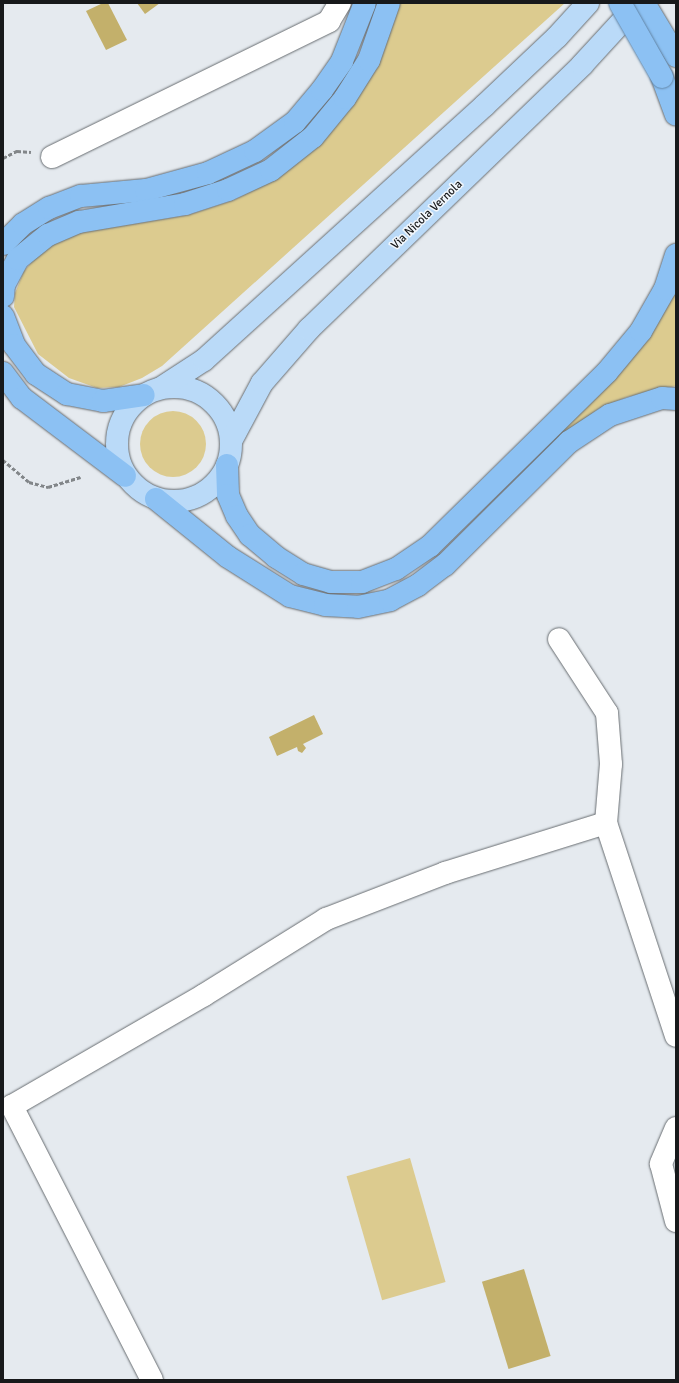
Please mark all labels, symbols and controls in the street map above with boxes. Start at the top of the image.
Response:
street label: Via Nicola Vernola [388,177,466,253]

